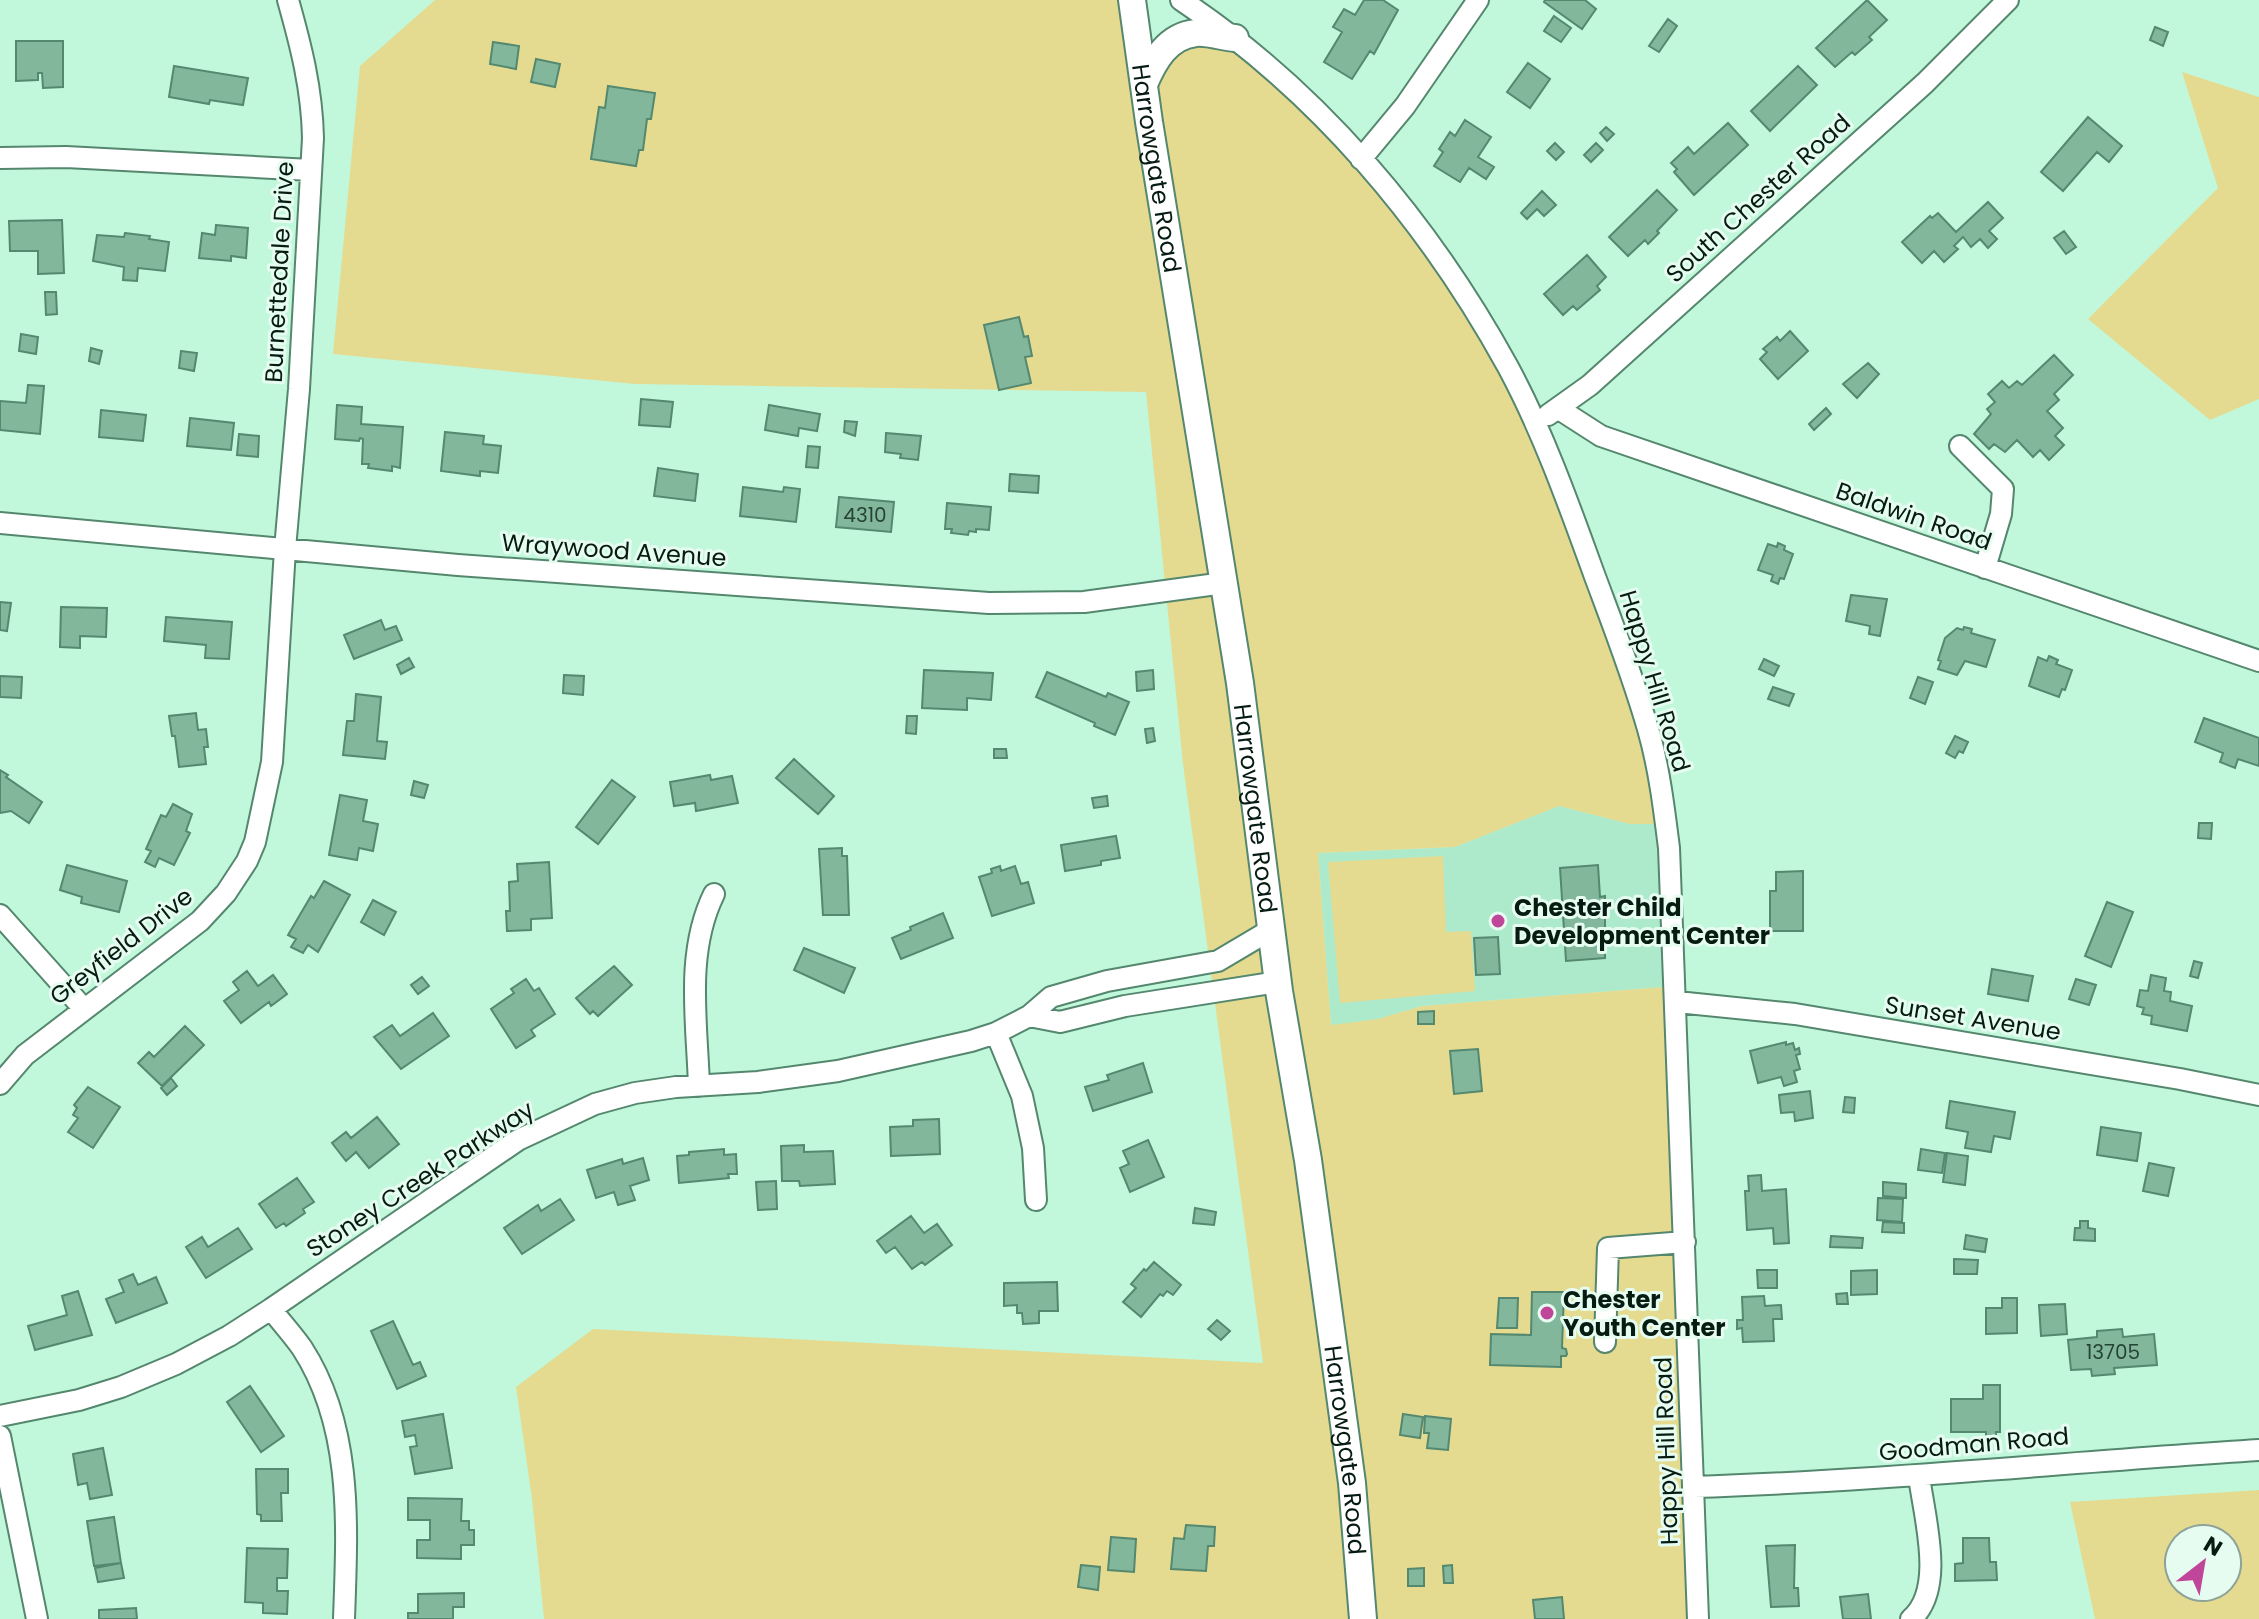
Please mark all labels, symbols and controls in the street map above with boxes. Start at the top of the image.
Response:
street label: Harrowgate Road [1125,62,1190,275]
street label: South Chester Road [1659,106,1857,290]
street label: Burnettedale Drive [257,161,301,383]
street label: Baldwin Road [1832,474,1996,558]
house number: 4310 [843,501,887,529]
street label: Wraywood Avenue [500,526,728,574]
street label: Happy Hill Road [1612,586,1698,776]
street label: Harrowgate Road [1226,702,1285,915]
street label: Greyfield Drive [43,880,199,1012]
place label: Chester Child Development Center [1514,891,1770,952]
marker: Chester Child Development Center [1489,912,1507,930]
street label: Sunset Avenue [1883,988,2063,1048]
street label: Stoney Creek Parkway [300,1093,541,1265]
place label: Chester Youth Center [1563,1283,1726,1344]
marker: Chester Youth Center [1538,1304,1556,1322]
house number: 13705 [2086,1338,2140,1366]
street label: Harrowgate Road [1317,1343,1374,1556]
street label: Happy Hill Road [1646,1356,1686,1546]
street label: Goodman Road [1878,1419,2070,1469]
north arrow [2163,1523,2243,1603]
text: N [2198,1529,2228,1564]

